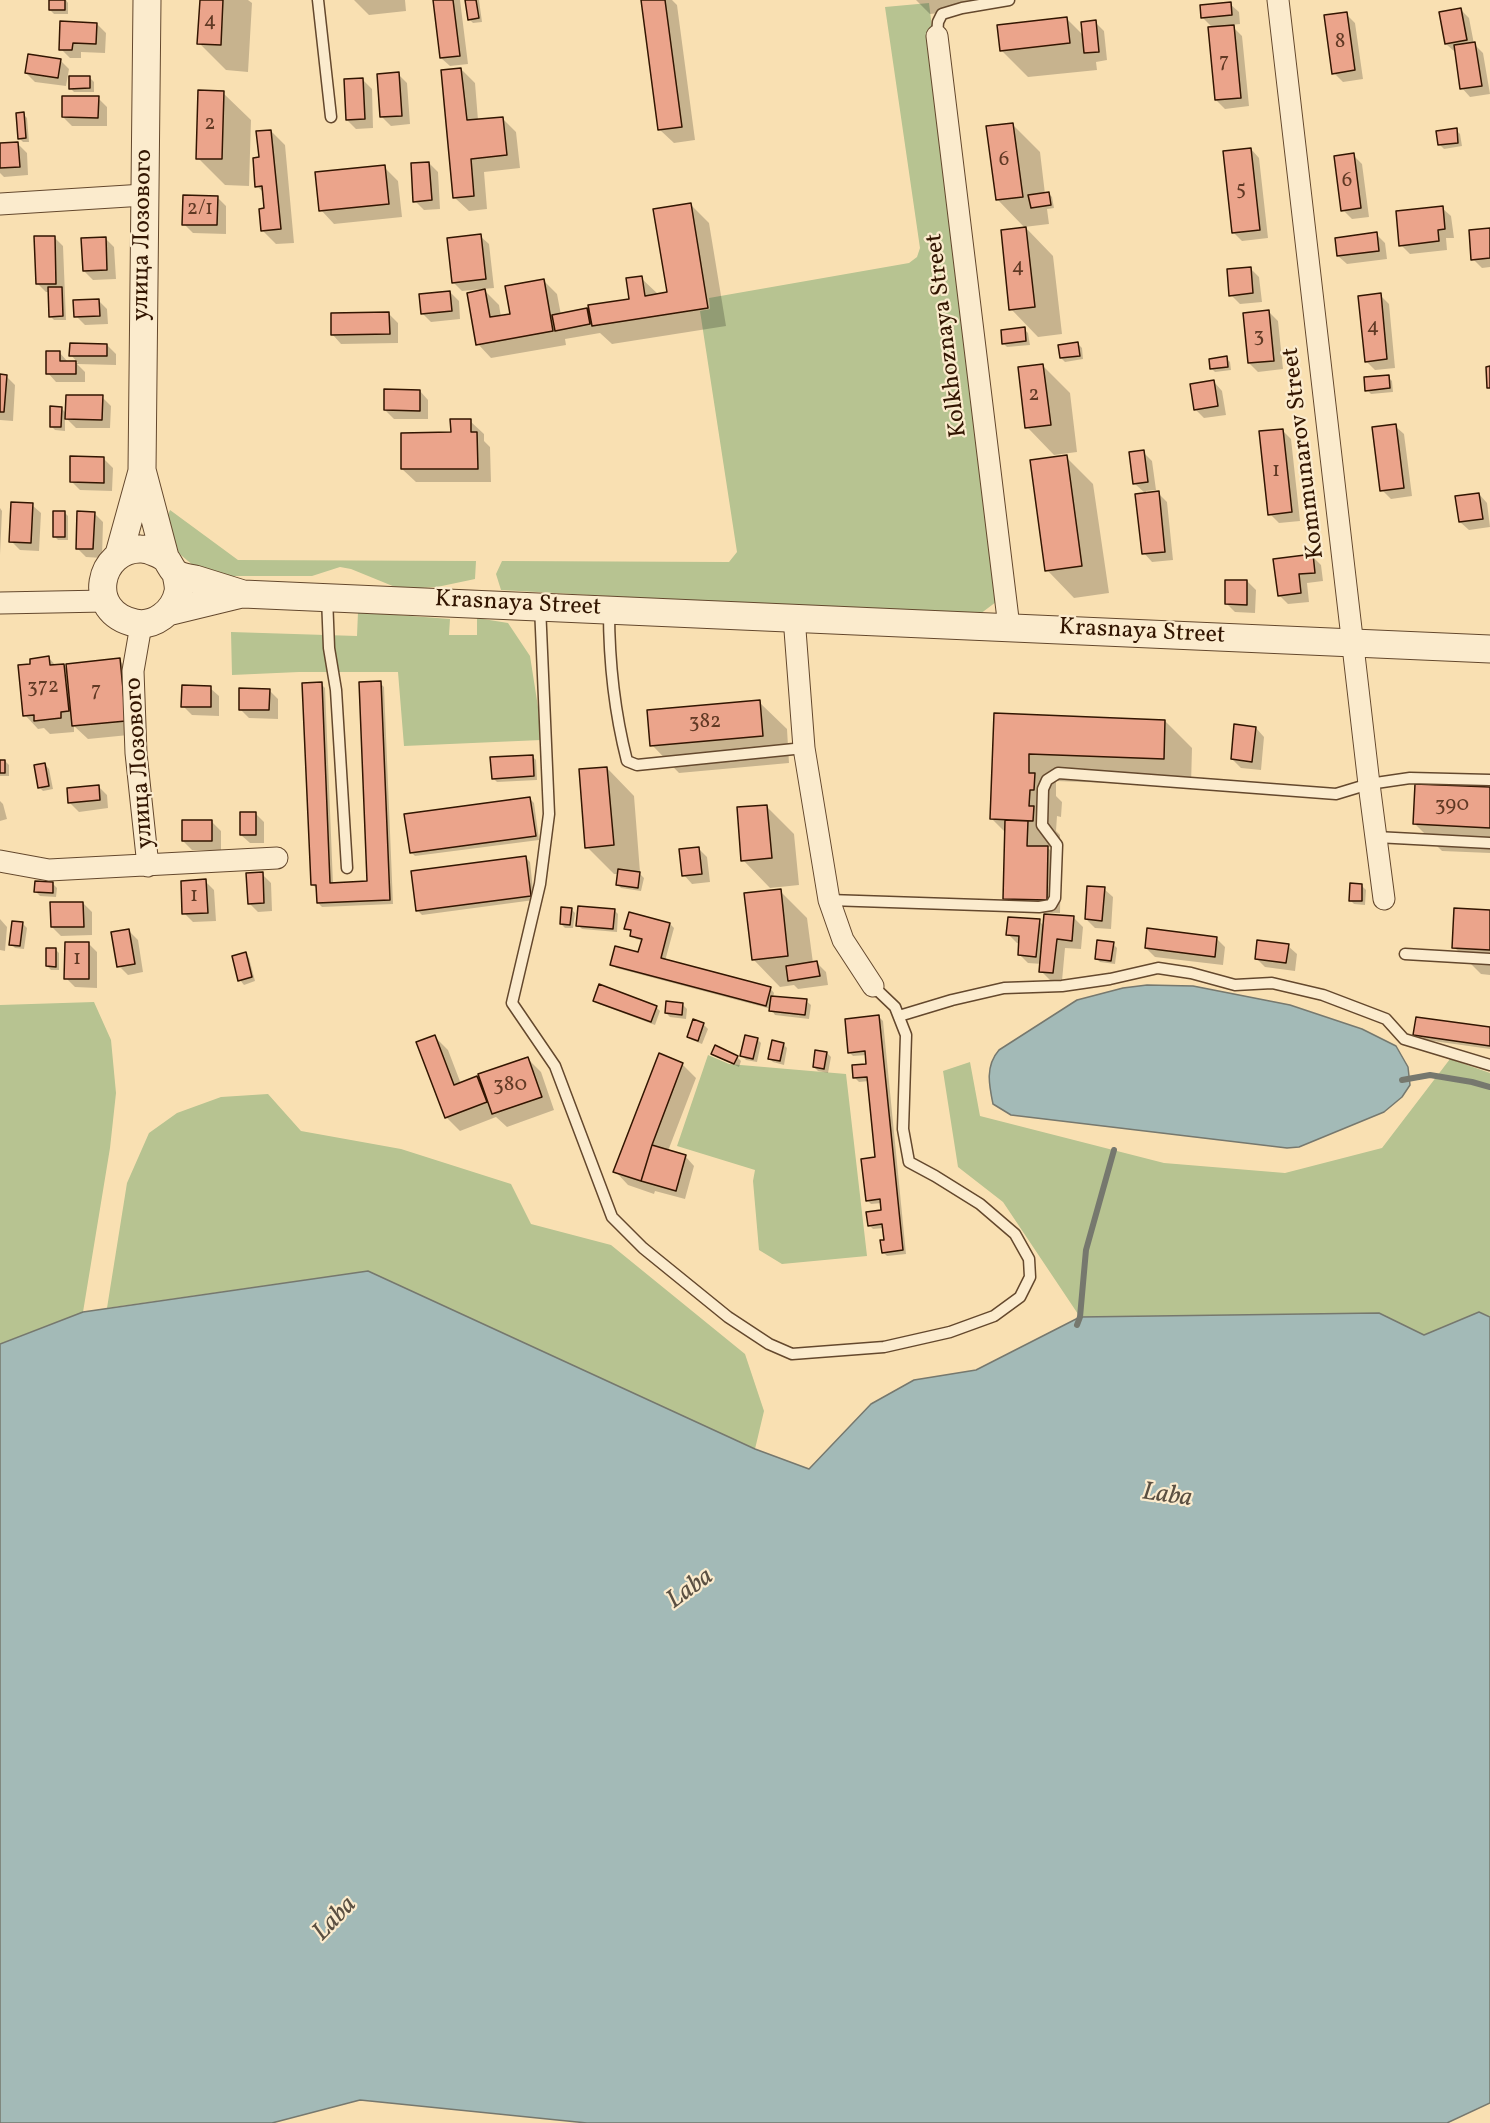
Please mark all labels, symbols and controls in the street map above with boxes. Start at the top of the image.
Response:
house number: 4 [204,9,216,35]
house number: 8 [1335,30,1345,56]
house number: 7 [1219,50,1229,76]
house number: 2 [204,112,216,138]
house number: 6 [999,148,1009,174]
street label: улица Лозового [128,149,160,321]
house number: 6 [1342,169,1352,195]
house number: 5 [1236,177,1246,203]
house number: 2/1 [187,197,213,223]
street label: Kolkhoznaya Street [921,231,975,439]
house number: 4 [1012,255,1024,281]
house number: 4 [1367,315,1379,341]
house number: 3 [1254,324,1264,350]
street label: Kommunarov Street [1278,345,1332,561]
house number: 2 [1028,383,1040,409]
house number: 1 [1272,459,1280,485]
street label: Krasnaya Street [434,586,602,624]
street label: Krasnaya Street [1058,614,1226,652]
house number: 372 [27,675,59,701]
street label: улица Лозового [121,676,161,850]
house number: 7 [91,679,101,705]
house number: 382 [689,710,721,736]
house number: 390 [1435,793,1469,819]
house number: 1 [190,884,198,910]
house number: 1 [73,947,81,973]
house number: 380 [493,1073,527,1099]
water label: Laba [1140,1478,1194,1516]
water label: Laba [662,1563,720,1617]
water label: Laba [307,1891,365,1949]

